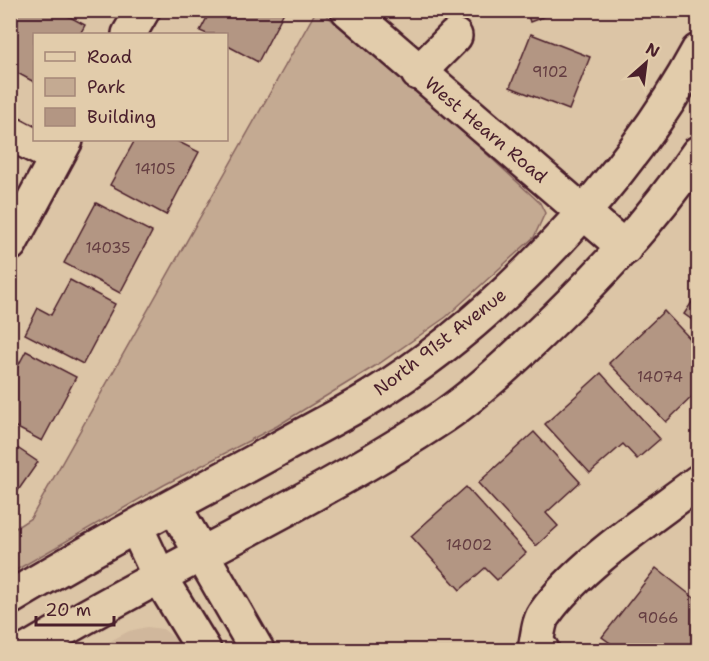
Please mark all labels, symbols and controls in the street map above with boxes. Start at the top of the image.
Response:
legend [33,33,228,141]
north arrow [616,33,676,93]
text: N [642,38,663,62]
text: Road [87,45,132,69]
house number: 9102 [532,62,568,82]
street label: West Hearn Road [420,72,552,188]
text: Park [87,75,126,99]
text: Building [87,105,156,129]
house number: 14105 [135,159,175,179]
house number: 14035 [86,238,130,258]
street label: North 91st Avenue [369,283,511,401]
house number: 14074 [637,367,683,387]
house number: 14002 [446,535,492,555]
scale bar [36,589,114,627]
text: 20 m [45,598,91,622]
house number: 9066 [637,608,679,628]

